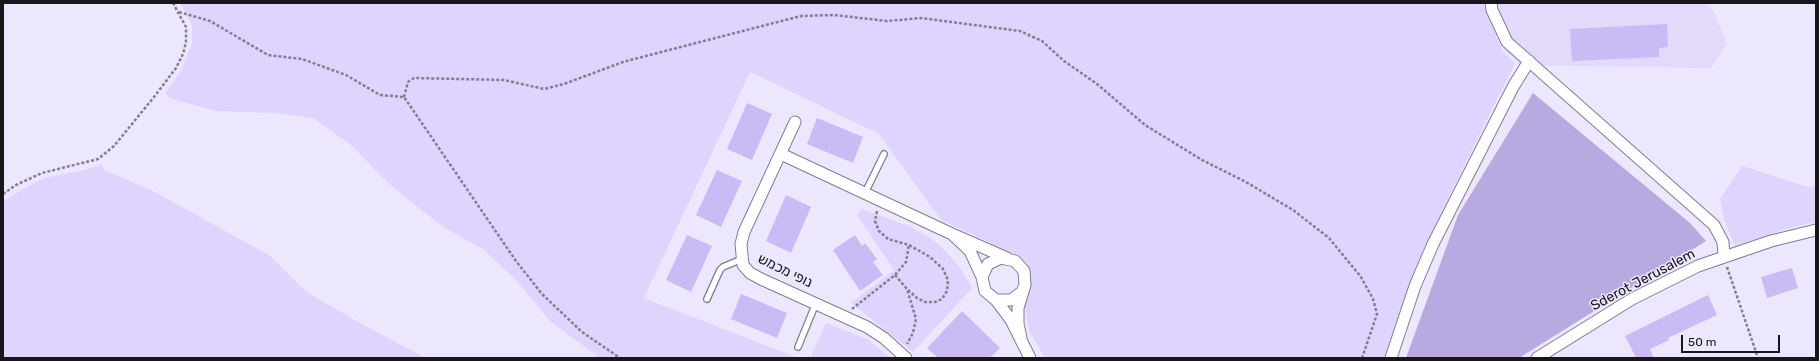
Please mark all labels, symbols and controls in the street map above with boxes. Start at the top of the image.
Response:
street label: Sderot Jerusalem [1588,245,1698,315]
street label: נופי מכמש [755,251,815,291]
scale bar [1683,327,1782,353]
text: 50 m [1688,335,1716,349]

